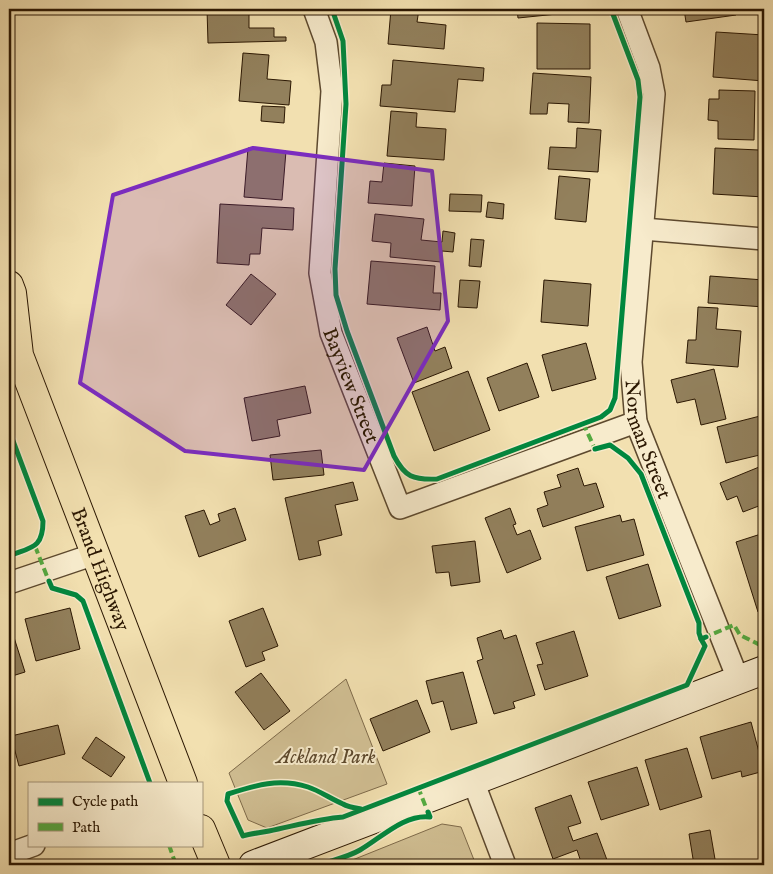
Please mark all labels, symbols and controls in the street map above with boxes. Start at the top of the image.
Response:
street label: Bayview Street [316,324,384,447]
street label: Norman Street [619,379,676,503]
street label: Brand Highway [65,504,135,635]
park label: Ackland Park [275,745,375,770]
legend [28,782,202,846]
text: Cycle path [72,792,138,811]
text: Path [72,818,100,837]

